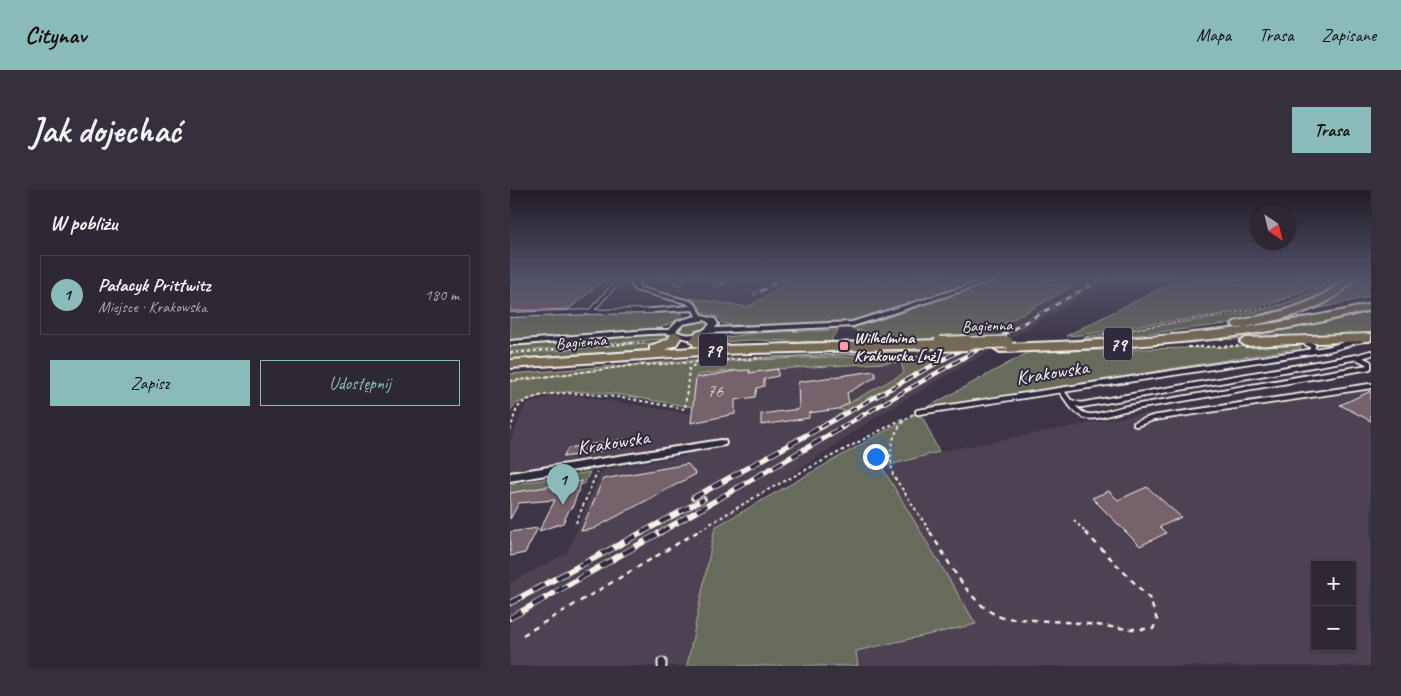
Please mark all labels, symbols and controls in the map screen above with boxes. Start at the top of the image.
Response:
text: Citynav [25,20,86,50]
text: Mapa [1196,24,1231,46]
text: Trasa [1259,24,1293,46]
text: Zapisane [1321,24,1376,46]
button: Trasa [1292,107,1371,153]
text: Jak dojechać [30,108,181,153]
north arrow [1251,205,1296,250]
text: W pobliżu [50,210,117,236]
text: Pałacyk Prittwitz [98,273,210,297]
text: 1 [63,285,71,305]
text: 180 m [425,285,459,305]
text: Miejsce · Krakowska [98,297,207,317]
street label: Bagienna [961,315,1014,337]
place label: Wilhelmina Krakowska [nż] [854,328,943,366]
road number: 79 [1104,328,1132,360]
street label: Bagienna [555,330,608,354]
road number: 79 [699,334,727,366]
marker: Wilhelmina Krakowska [nż] [838,340,850,352]
street label: Krakowska [1014,354,1092,391]
button: Zapisz [50,360,250,406]
button: Udostępnij [260,360,460,406]
house number: 76 [707,380,724,402]
street label: Krakowska [575,424,653,461]
your location [863,444,889,470]
pin: 1 [547,464,579,505]
map controls [1311,561,1356,651]
button: + [1311,561,1356,606]
button: − [1311,606,1356,651]

